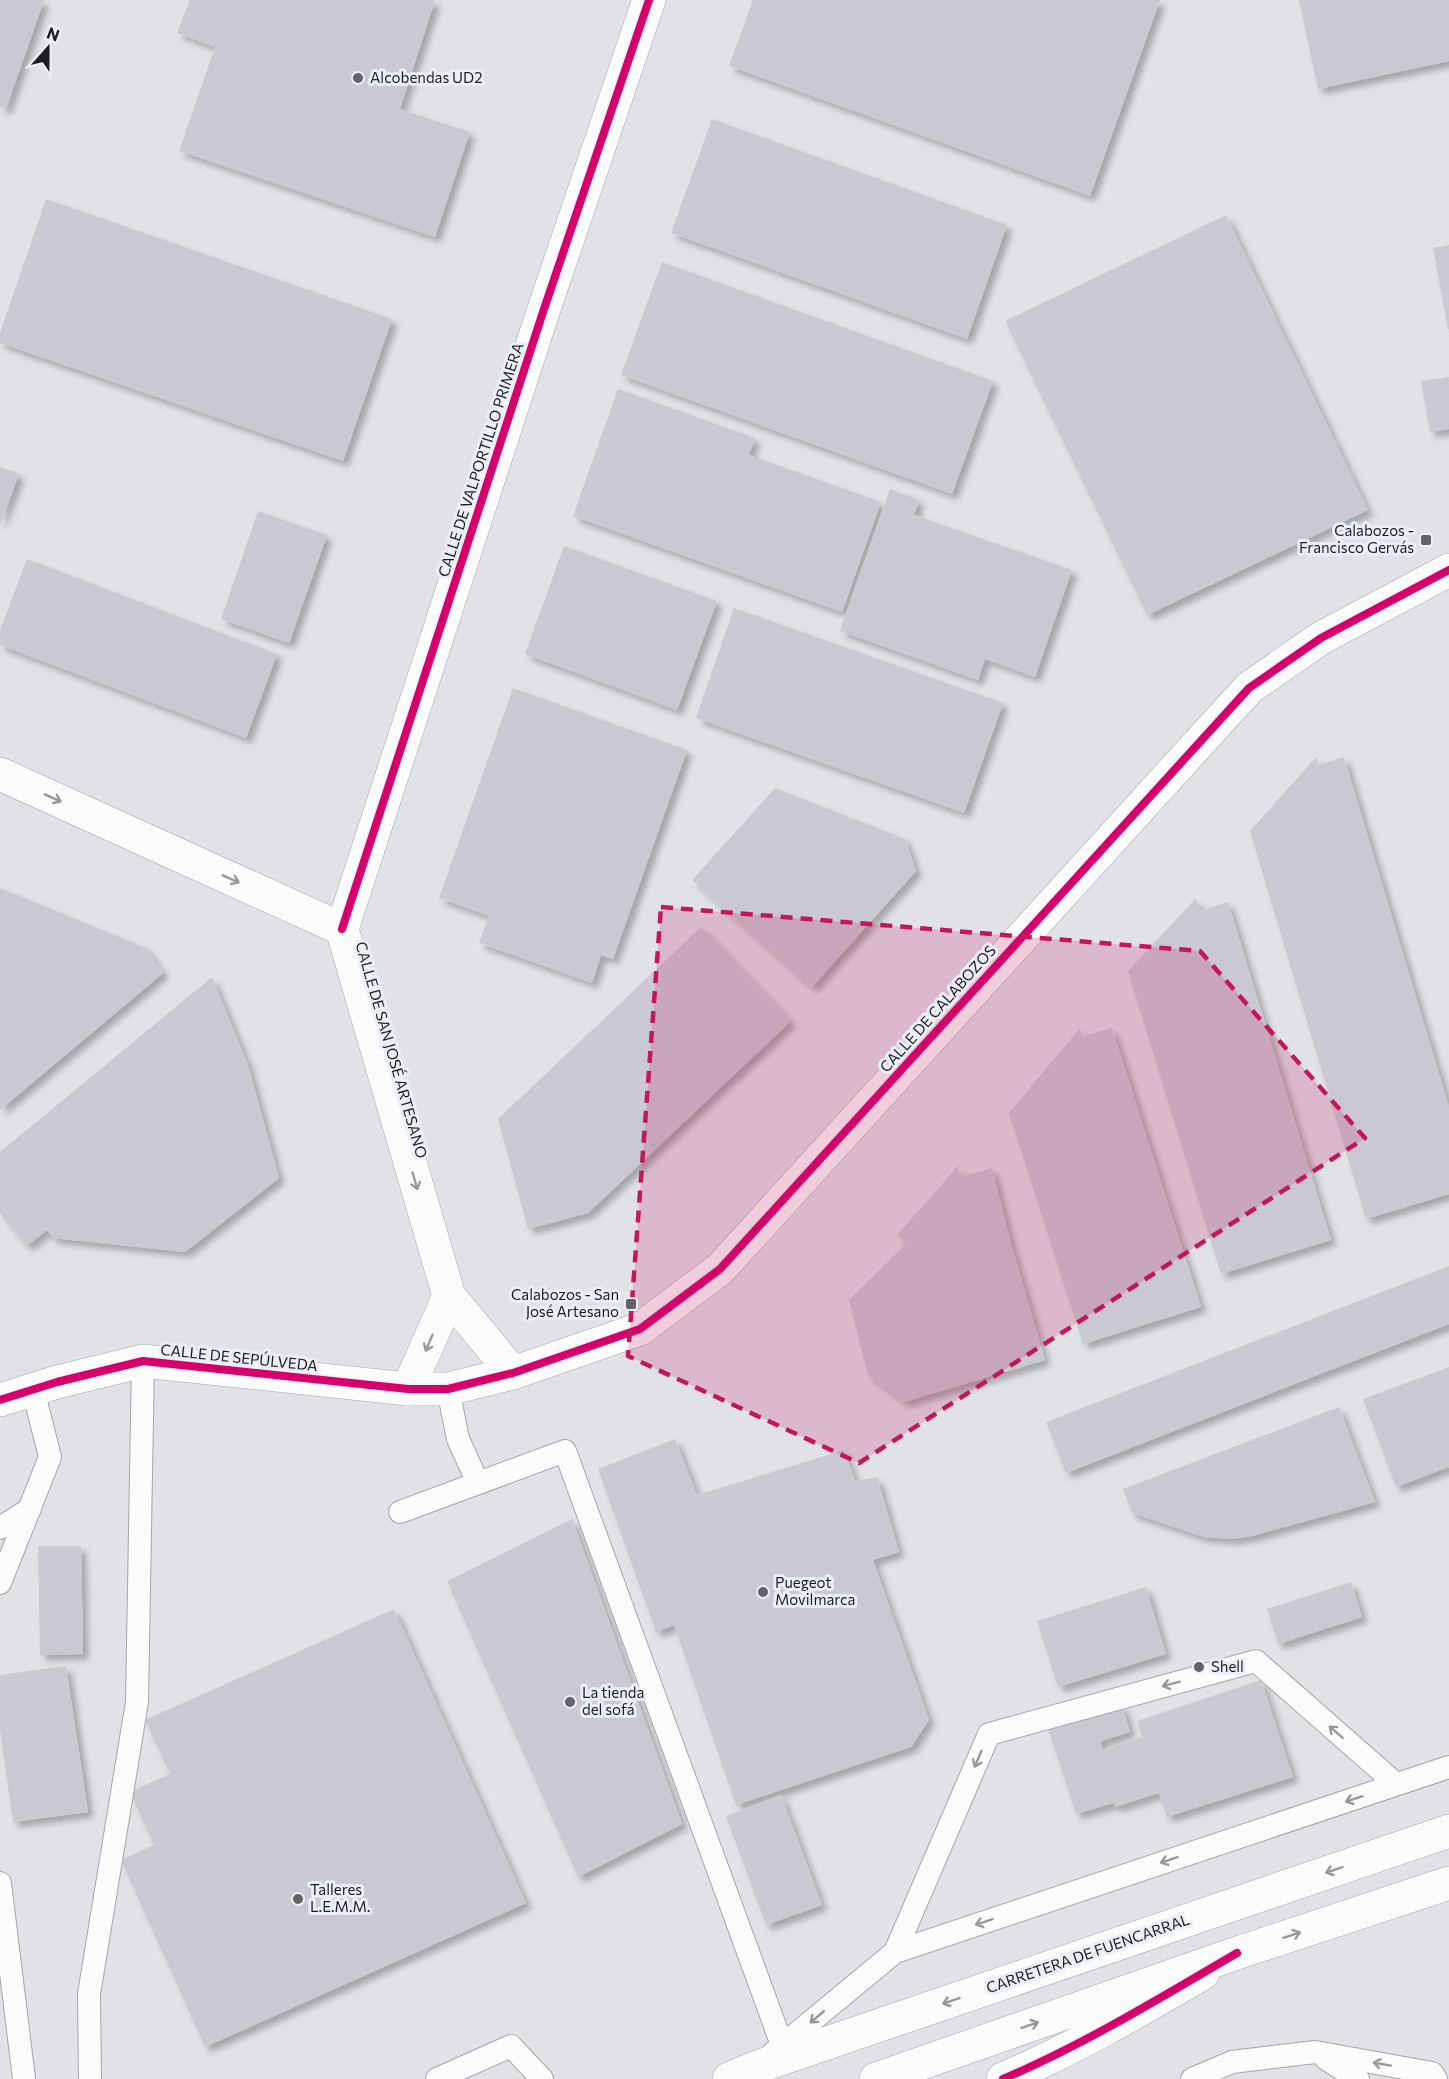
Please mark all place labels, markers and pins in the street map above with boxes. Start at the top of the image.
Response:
place label: Alcobendas UD2 [370,68,482,86]
marker: Alcobendas UD2 [351,71,365,85]
place label: Calabozos - Francisco Gervás [1299,521,1414,556]
marker: Calabozos - Francisco Gervás [1419,533,1433,547]
place label: Calabozos - San José Artesano [511,1285,619,1320]
marker: Calabozos - San José Artesano [624,1297,638,1311]
place label: Puegeot Movilmarca [775,1573,855,1608]
marker: Puegeot Movilmarca [756,1585,770,1599]
place label: Shell [1211,1657,1244,1675]
marker: Shell [1192,1660,1206,1674]
place label: La tienda del sofá [582,1683,644,1718]
marker: La tienda del sofá [563,1695,577,1709]
place label: Talleres L.E.M.M. [310,1880,370,1915]
marker: Talleres L.E.M.M. [291,1892,305,1906]

